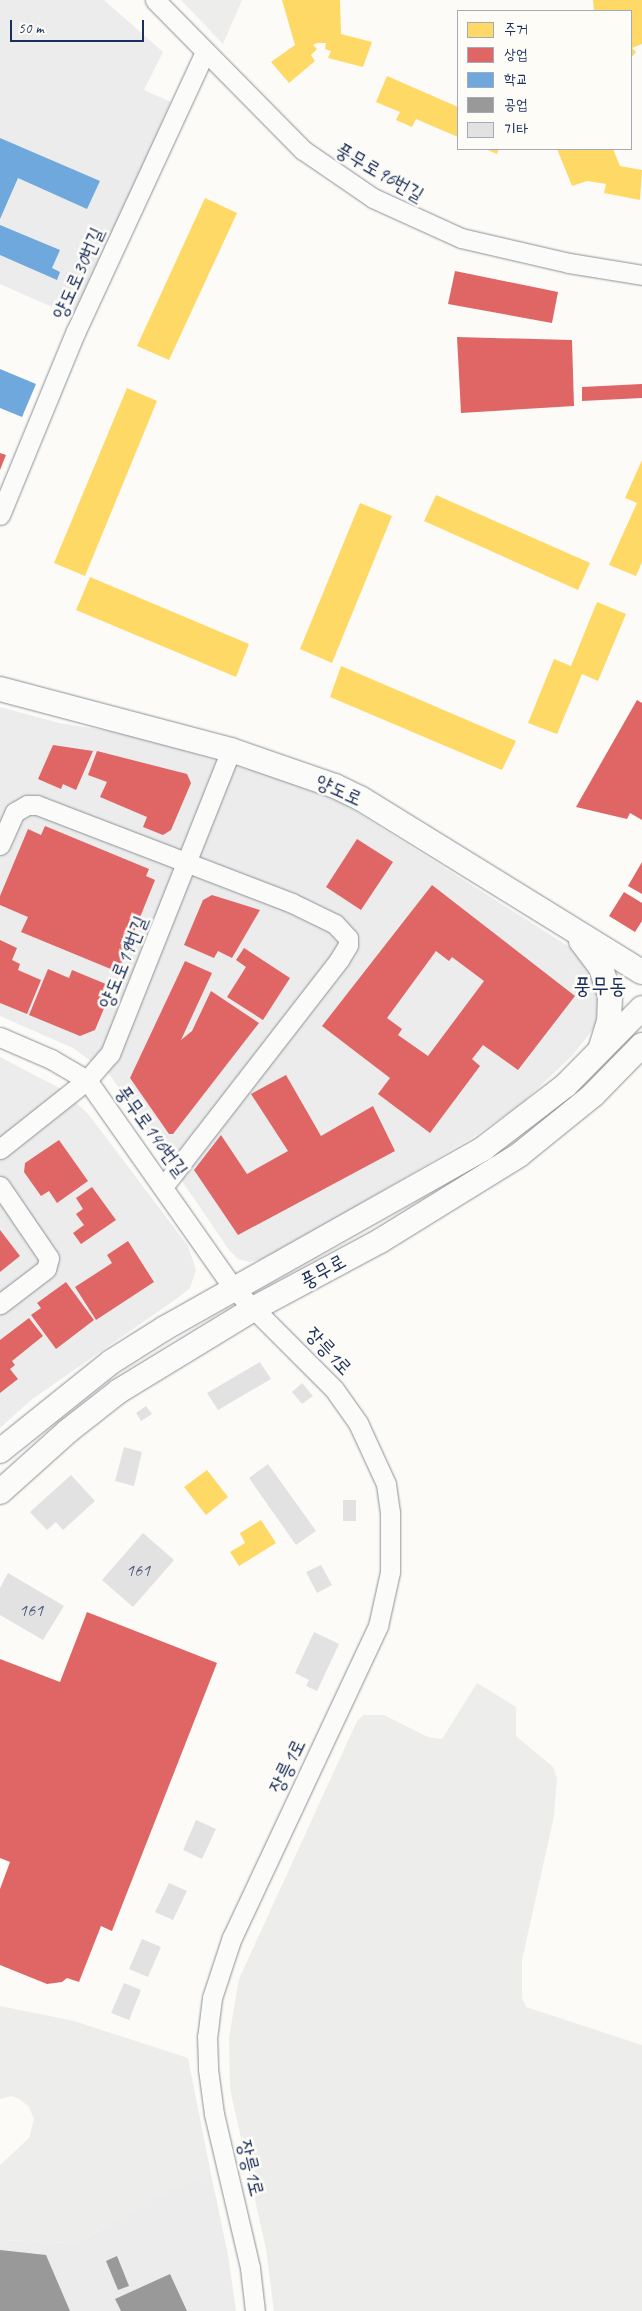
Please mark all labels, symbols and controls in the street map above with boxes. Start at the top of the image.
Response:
scale bar [12,10,146,42]
legend [457,10,632,150]
text: 50 m [18,19,44,38]
text: 주거 [504,20,528,39]
text: 상업 [504,45,528,64]
text: 학교 [504,70,528,89]
text: 공업 [504,95,528,114]
text: 기타 [504,120,528,139]
street label: 풍무로96번길 [331,137,429,207]
street label: 양도로30번길 [47,223,109,323]
street label: 양도로 [312,769,366,811]
street label: 양도로19번길 [93,912,153,1012]
district label: 풍무동 [573,974,627,1000]
street label: 풍무로146번길 [111,1080,193,1182]
street label: 풍무로 [296,1249,350,1293]
street label: 장릉1로 [301,1322,357,1380]
house number: 161 [126,1559,150,1581]
house number: 161 [19,1599,43,1621]
street label: 장릉1로 [264,1735,310,1797]
street label: 장릉1로 [232,2137,270,2199]

